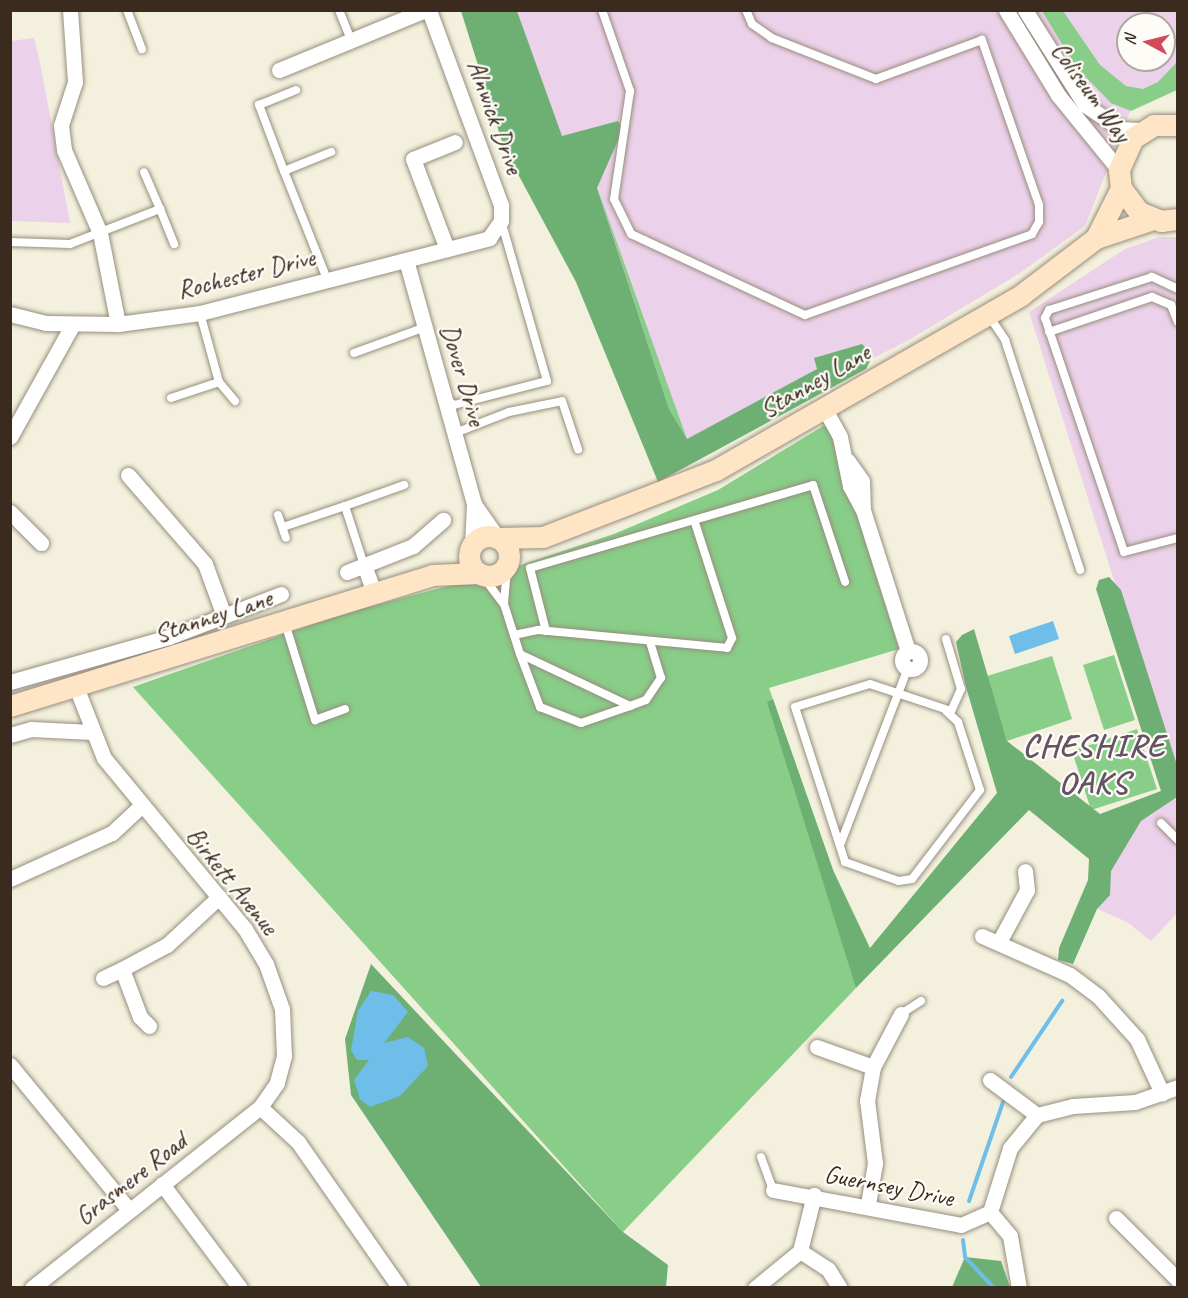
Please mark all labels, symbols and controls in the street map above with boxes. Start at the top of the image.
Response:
north arrow [1116,12,1176,72]
text: N [1120,34,1141,46]
street label: Coliseum Way [1044,36,1138,148]
street label: Alnwick Drive [460,56,530,178]
street label: Rochester Drive [174,242,318,306]
street label: Dover Drive [434,321,492,429]
street label: Stanney Lane [754,337,876,425]
street label: Stanney Lane [150,582,276,650]
district label: CHESHIRE OAKS [1023,728,1165,803]
street label: Birkett Avenue [179,821,285,941]
street label: Grasmere Road [69,1126,193,1232]
street label: Guernsey Drive [822,1158,956,1214]

